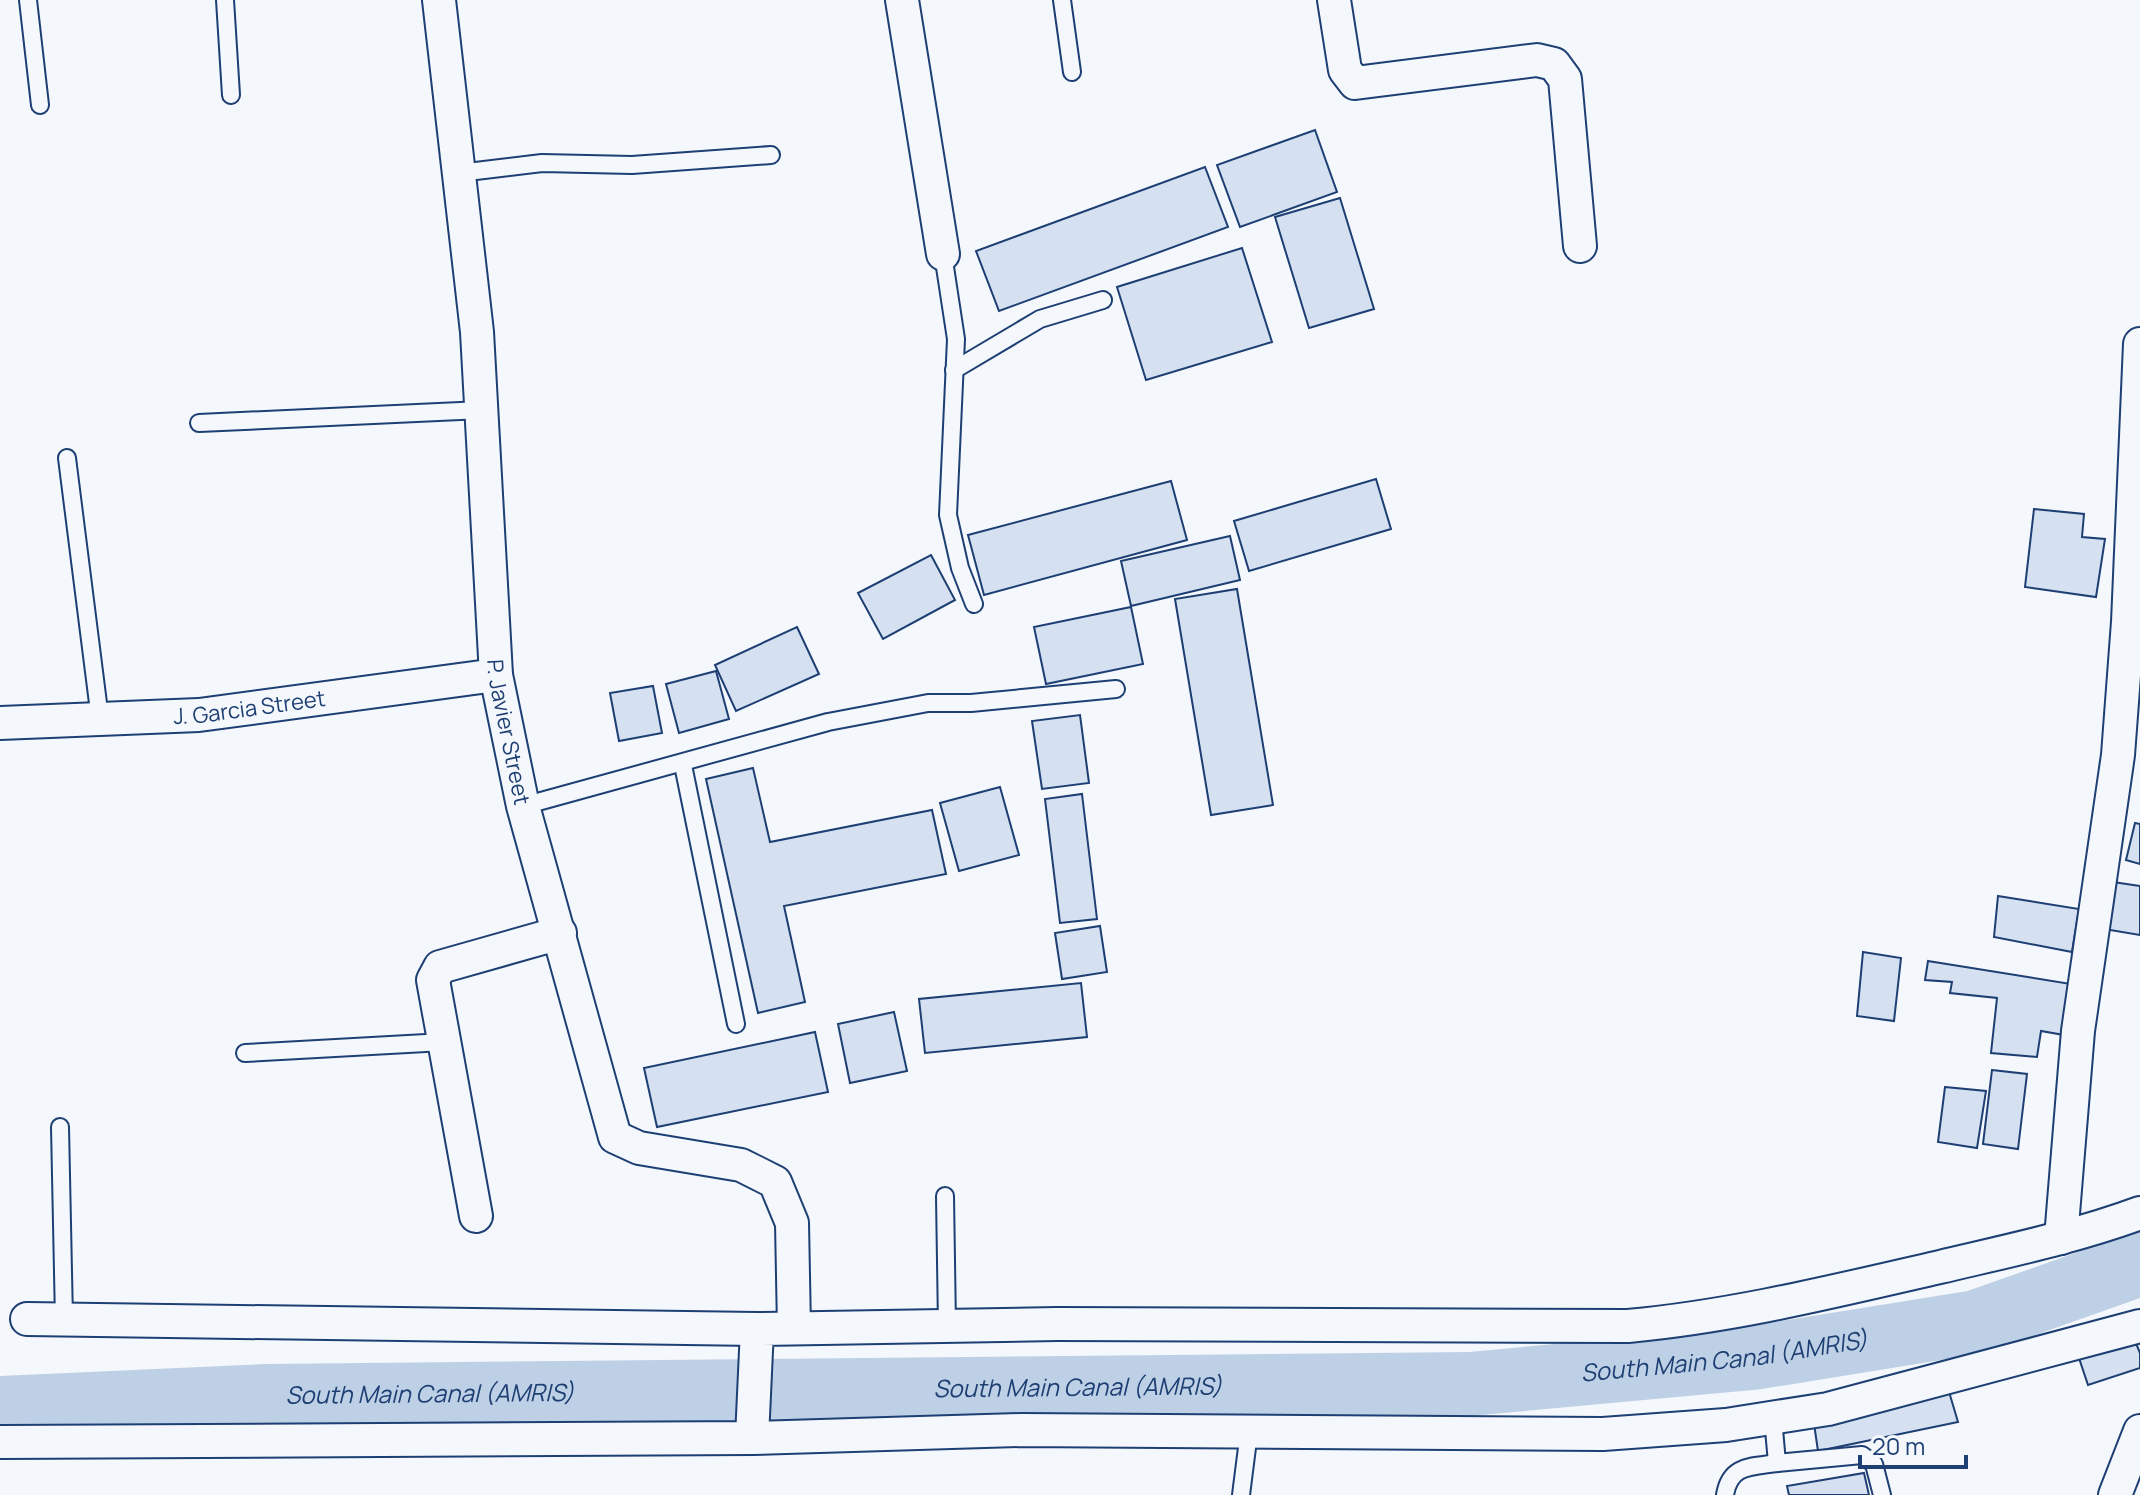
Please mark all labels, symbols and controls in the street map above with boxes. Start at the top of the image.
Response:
street label: P. Javier Street [480,659,537,808]
street label: J. Garcia Street [173,683,327,731]
water label: South Main Canal (AMRIS) [1579,1322,1870,1389]
water label: South Main Canal (AMRIS) [933,1368,1222,1404]
water label: South Main Canal (AMRIS) [285,1375,574,1411]
scale bar [1860,1419,1966,1469]
text: 20 m [1872,1429,1925,1462]

